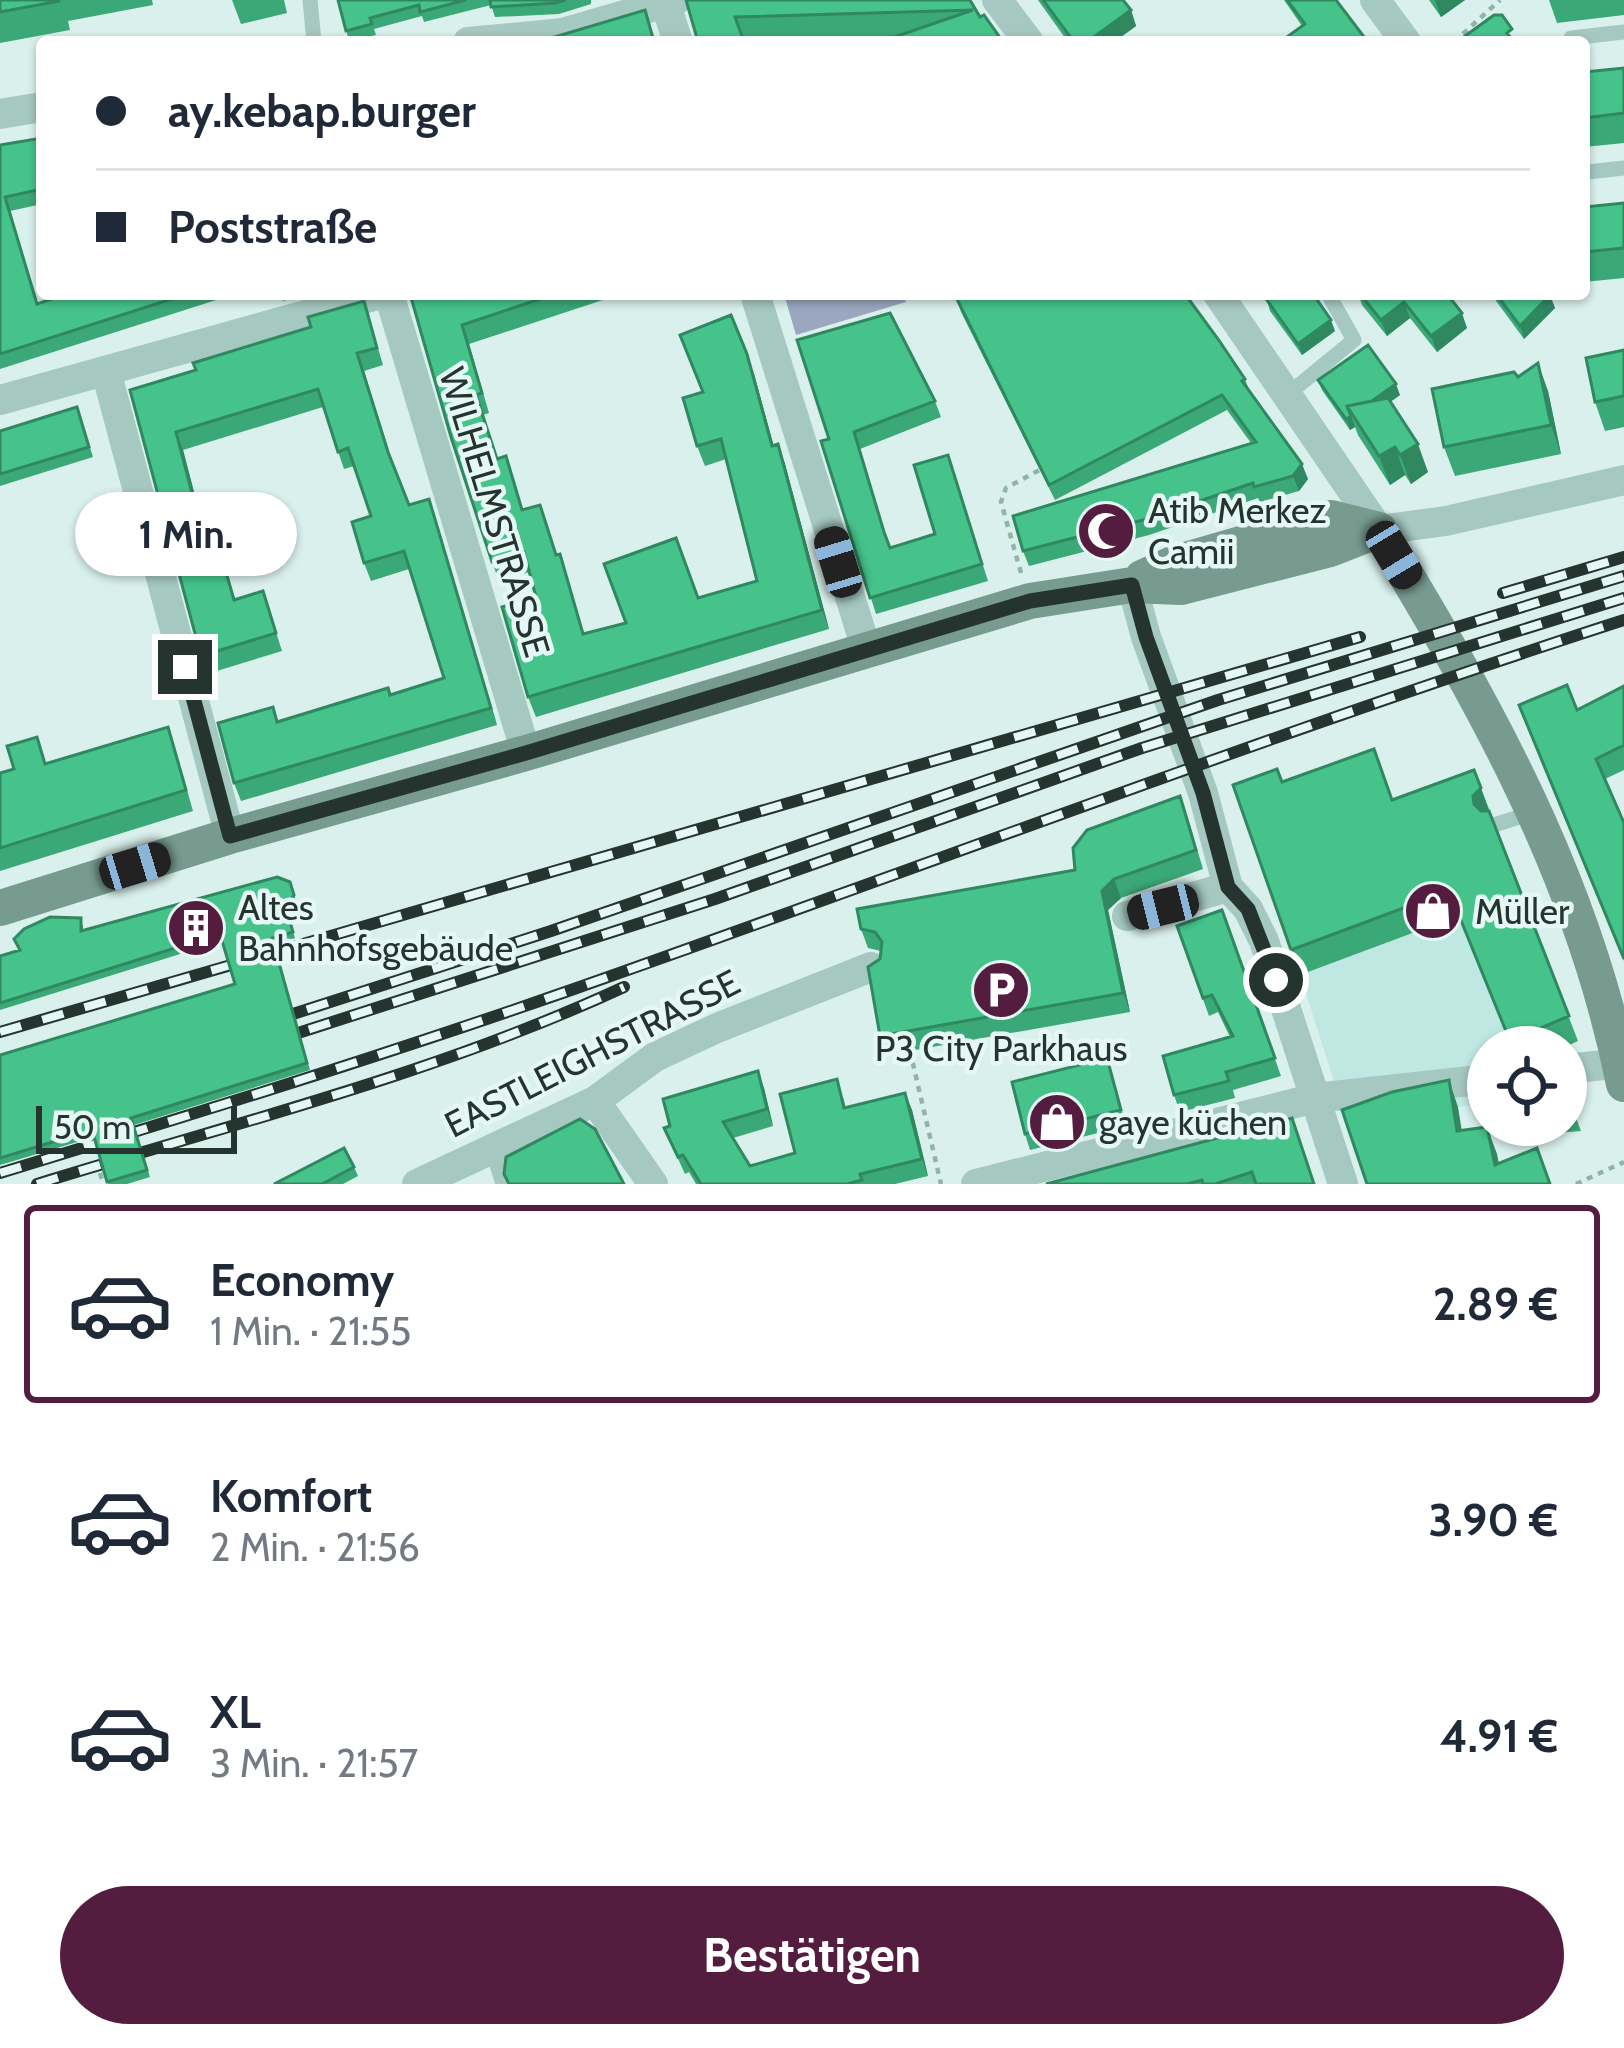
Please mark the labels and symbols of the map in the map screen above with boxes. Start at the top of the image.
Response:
street label: WILHELMSTRASSE [430,362,560,662]
place label: Atib Merkez Camii [1148,488,1326,573]
callout: 1 Min. [74,493,296,577]
mosque icon: Atib Merkez Camii [1075,500,1137,562]
car [1360,515,1428,595]
car [810,522,866,602]
route end [158,640,212,694]
car [95,838,175,894]
shop icon: Müller [1402,880,1464,942]
car [1124,881,1202,933]
place label: Altes Bahnhofsgebäude [238,885,513,970]
place label: Müller [1475,889,1570,933]
building icon: Altes Bahnhofsgebäude [165,897,227,959]
route start [1249,953,1303,1007]
parking icon: P3 City Parkhaus [970,959,1032,1021]
street label: EASTLEIGHSTRASSE [437,960,747,1146]
place label: P3 City Parkhaus [875,1026,1127,1070]
shop icon: gaye küchen [1026,1091,1088,1153]
scale bar [36,1100,237,1153]
place label: gaye küchen [1099,1100,1287,1144]

